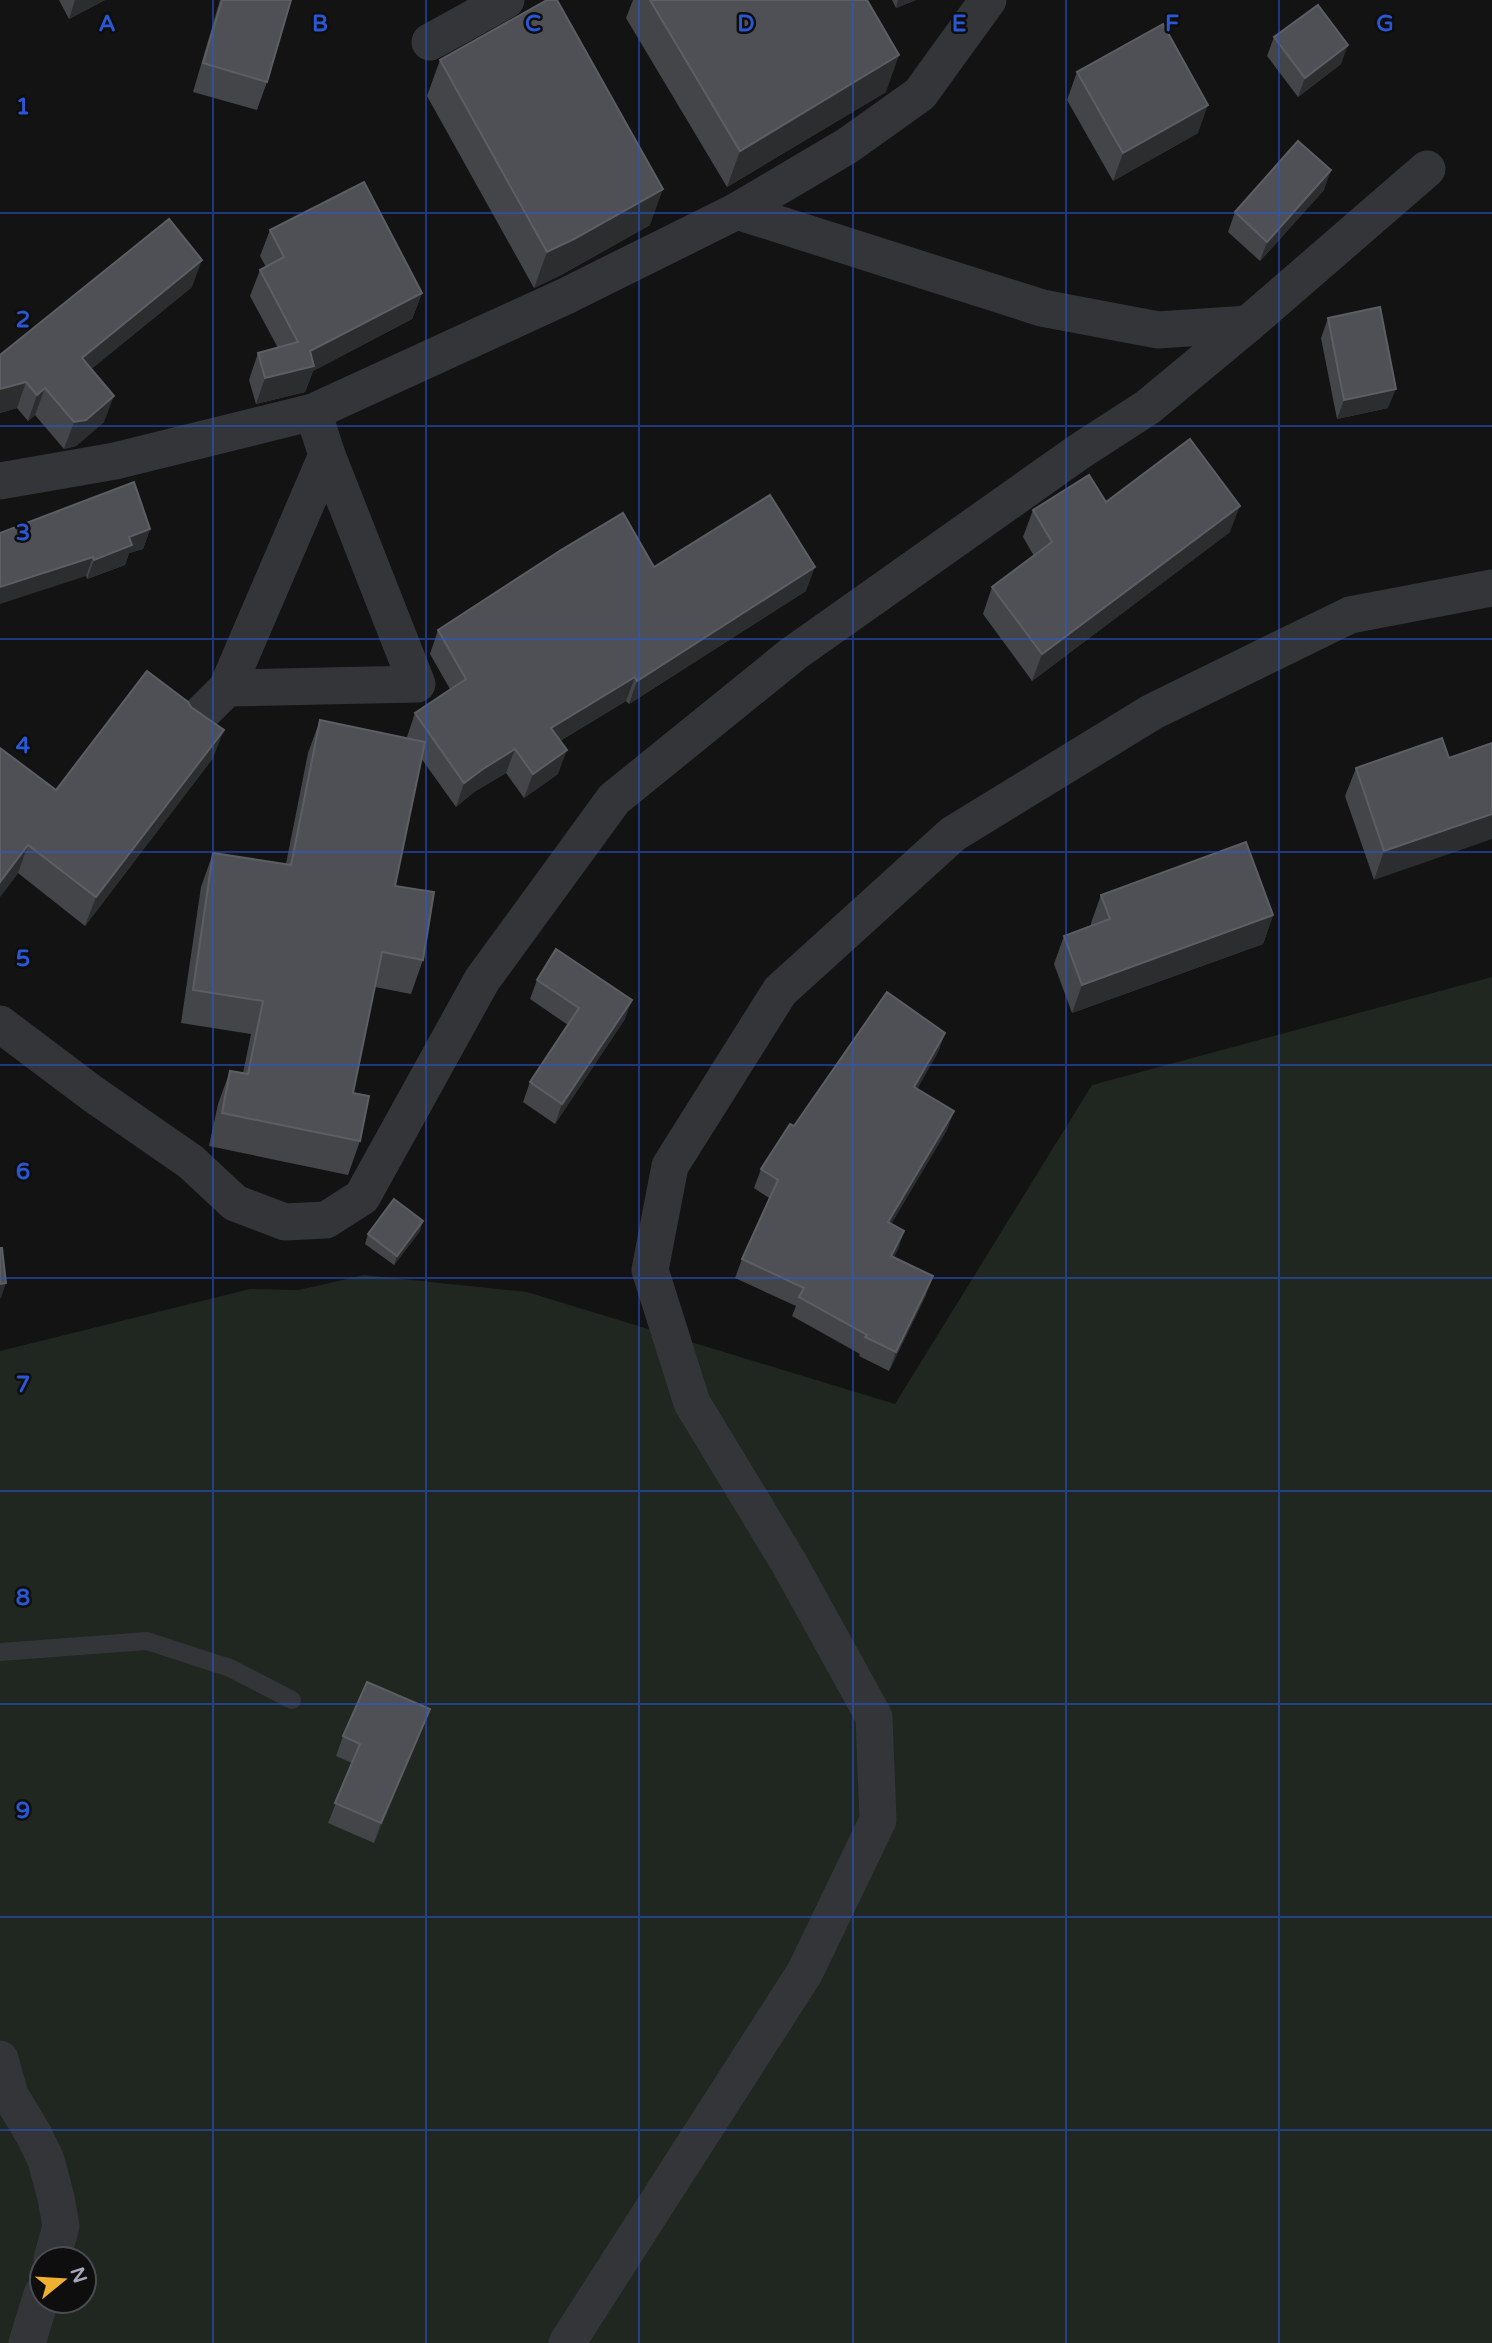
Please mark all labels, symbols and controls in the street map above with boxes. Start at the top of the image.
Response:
text: A [98,10,116,38]
text: B [312,10,328,38]
text: C [525,10,541,38]
text: D [737,10,755,38]
text: E [952,10,966,38]
text: F [1165,10,1179,38]
text: G [1376,10,1394,38]
text: 1 [16,93,30,121]
text: 2 [16,306,30,334]
text: 3 [16,519,30,547]
text: 4 [16,732,31,760]
text: 5 [16,945,30,973]
text: 6 [16,1158,30,1186]
text: 7 [16,1371,30,1399]
text: 8 [16,1584,30,1612]
text: 9 [16,1797,30,1825]
north arrow [28,2245,98,2315]
text: N [65,2264,91,2286]

